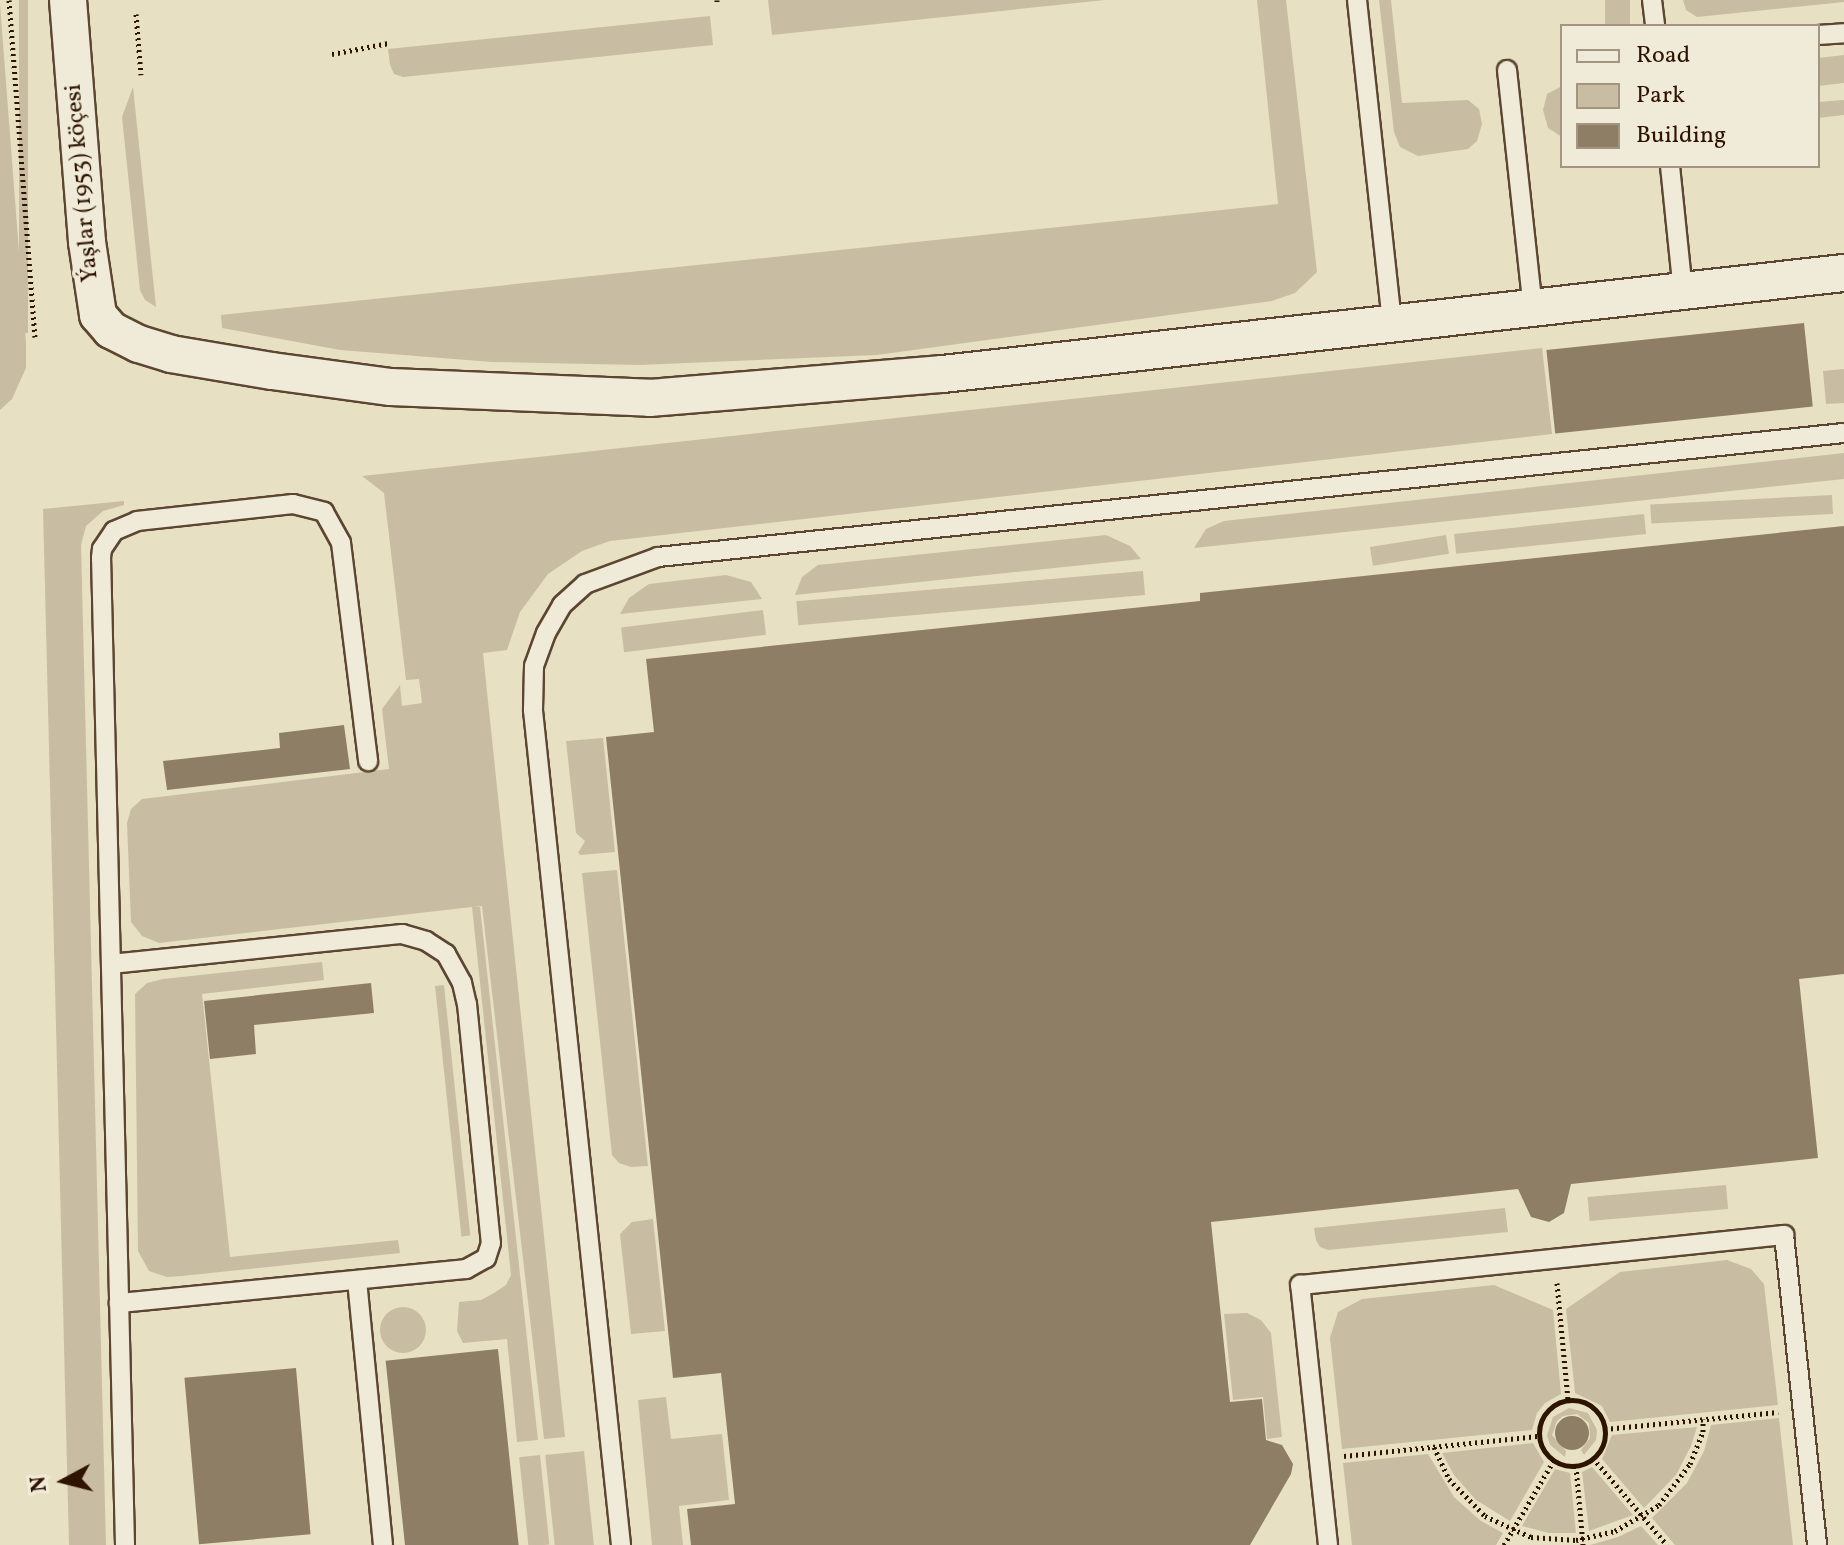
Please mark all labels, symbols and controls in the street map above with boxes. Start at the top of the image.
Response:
legend [1560,24,1820,168]
text: Road [1636,39,1690,73]
text: Park [1636,79,1685,113]
street label: Ýaşlar (1953) köçesi [60,83,106,283]
text: Building [1636,119,1726,153]
north arrow [24,1441,104,1521]
text: N [23,1474,56,1494]

